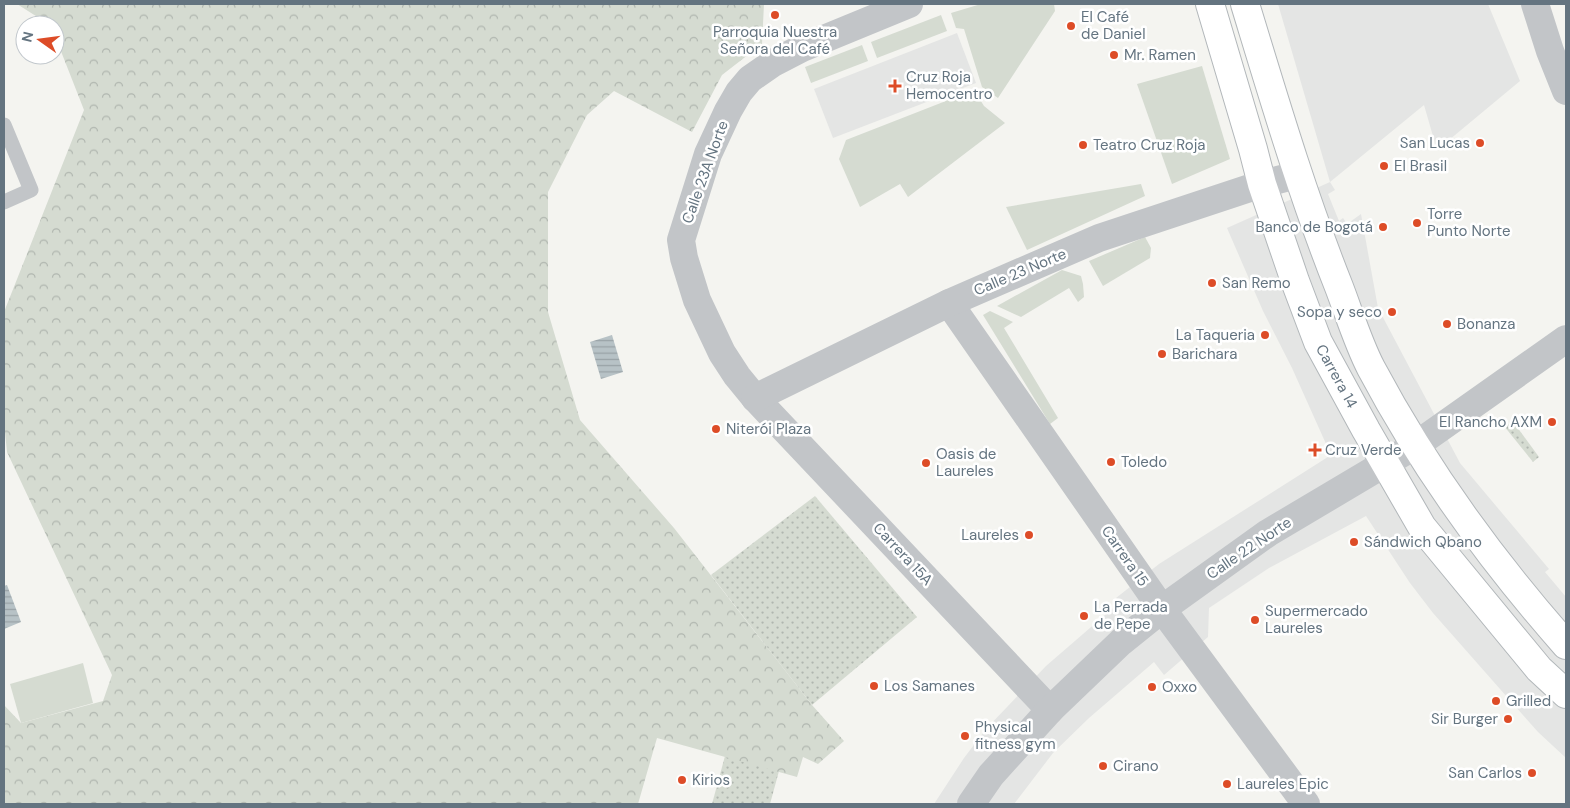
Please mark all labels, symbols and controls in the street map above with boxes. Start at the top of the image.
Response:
place label: El Café de Daniel [1081,7,1145,44]
marker: Parroquia Nuestra Señora del Café [769,9,781,21]
north arrow [15,15,65,65]
marker: El Café de Daniel [1065,20,1077,32]
place label: Parroquia Nuestra Señora del Café [713,22,837,59]
text: N [17,30,37,44]
place label: Mr. Ramen [1124,45,1196,65]
marker: Mr. Ramen [1108,49,1120,61]
place label: Cruz Roja Hemocentro [906,67,993,104]
marker: Cruz Roja Hemocentro [888,79,902,93]
street label: Calle 23A Norte [677,118,733,226]
place label: San Lucas [1400,133,1470,153]
place label: Teatro Cruz Roja [1093,135,1206,155]
marker: San Lucas [1474,137,1486,149]
marker: Teatro Cruz Roja [1077,139,1089,151]
place label: El Brasil [1394,156,1447,176]
marker: El Brasil [1378,160,1390,172]
place label: Torre Punto Norte [1427,204,1510,241]
place label: Banco de Bogotá [1255,217,1373,237]
marker: Torre Punto Norte [1411,217,1423,229]
marker: Banco de Bogotá [1377,221,1389,233]
street label: Calle 23 Norte [971,244,1069,300]
place label: San Remo [1222,273,1291,293]
marker: San Remo [1206,277,1218,289]
place label: Sopa y seco [1297,302,1382,322]
marker: Sopa y seco [1386,306,1398,318]
place label: Bonanza [1457,314,1515,334]
marker: Bonanza [1441,318,1453,330]
place label: La Taqueria [1176,325,1255,345]
marker: La Taqueria [1259,329,1271,341]
street label: Carrera 14 [1311,341,1362,412]
place label: Barichara [1172,344,1237,364]
marker: Barichara [1156,348,1168,360]
place label: El Rancho AXM [1439,412,1542,432]
marker: El Rancho AXM [1546,416,1558,428]
place label: Niterói Plaza [726,419,811,439]
marker: Niterói Plaza [710,423,722,435]
place label: Cruz Verde [1325,440,1402,460]
place label: Oasis de Laureles [936,444,996,481]
marker: Cruz Verde [1309,444,1321,456]
place label: Toledo [1121,452,1167,472]
marker: Toledo [1105,456,1117,468]
marker: Oasis de Laureles [920,457,932,469]
street label: Calle 22 Norte [1203,512,1295,584]
street label: Carrera 15A [869,518,937,590]
street label: Carrera 15 [1097,522,1153,590]
place label: Laureles [961,525,1019,545]
marker: Laureles [1023,529,1035,541]
place label: Sándwich Qbano [1364,532,1482,552]
marker: Sándwich Qbano [1348,536,1360,548]
place label: La Perrada de Pepe [1094,597,1168,634]
place label: Supermercado Laureles [1265,601,1368,638]
marker: La Perrada de Pepe [1078,610,1090,622]
marker: Supermercado Laureles [1249,614,1261,626]
place label: Los Samanes [884,676,975,696]
place label: Oxxo [1162,677,1197,697]
marker: Los Samanes [868,680,880,692]
marker: Oxxo [1146,681,1158,693]
place label: Grilled [1506,691,1551,711]
marker: Grilled [1490,695,1502,707]
place label: Sir Burger [1431,709,1498,729]
marker: Sir Burger [1502,713,1514,725]
place label: Physical fitness gym [975,717,1056,754]
marker: Physical fitness gym [959,730,971,742]
place label: Cirano [1113,756,1159,776]
marker: Cirano [1097,760,1109,772]
place label: San Carlos [1448,763,1522,783]
marker: San Carlos [1526,767,1538,779]
place label: Kirios [692,770,730,790]
marker: Kirios [676,774,688,786]
place label: Laureles Epic [1237,774,1329,794]
marker: Laureles Epic [1221,778,1233,790]

